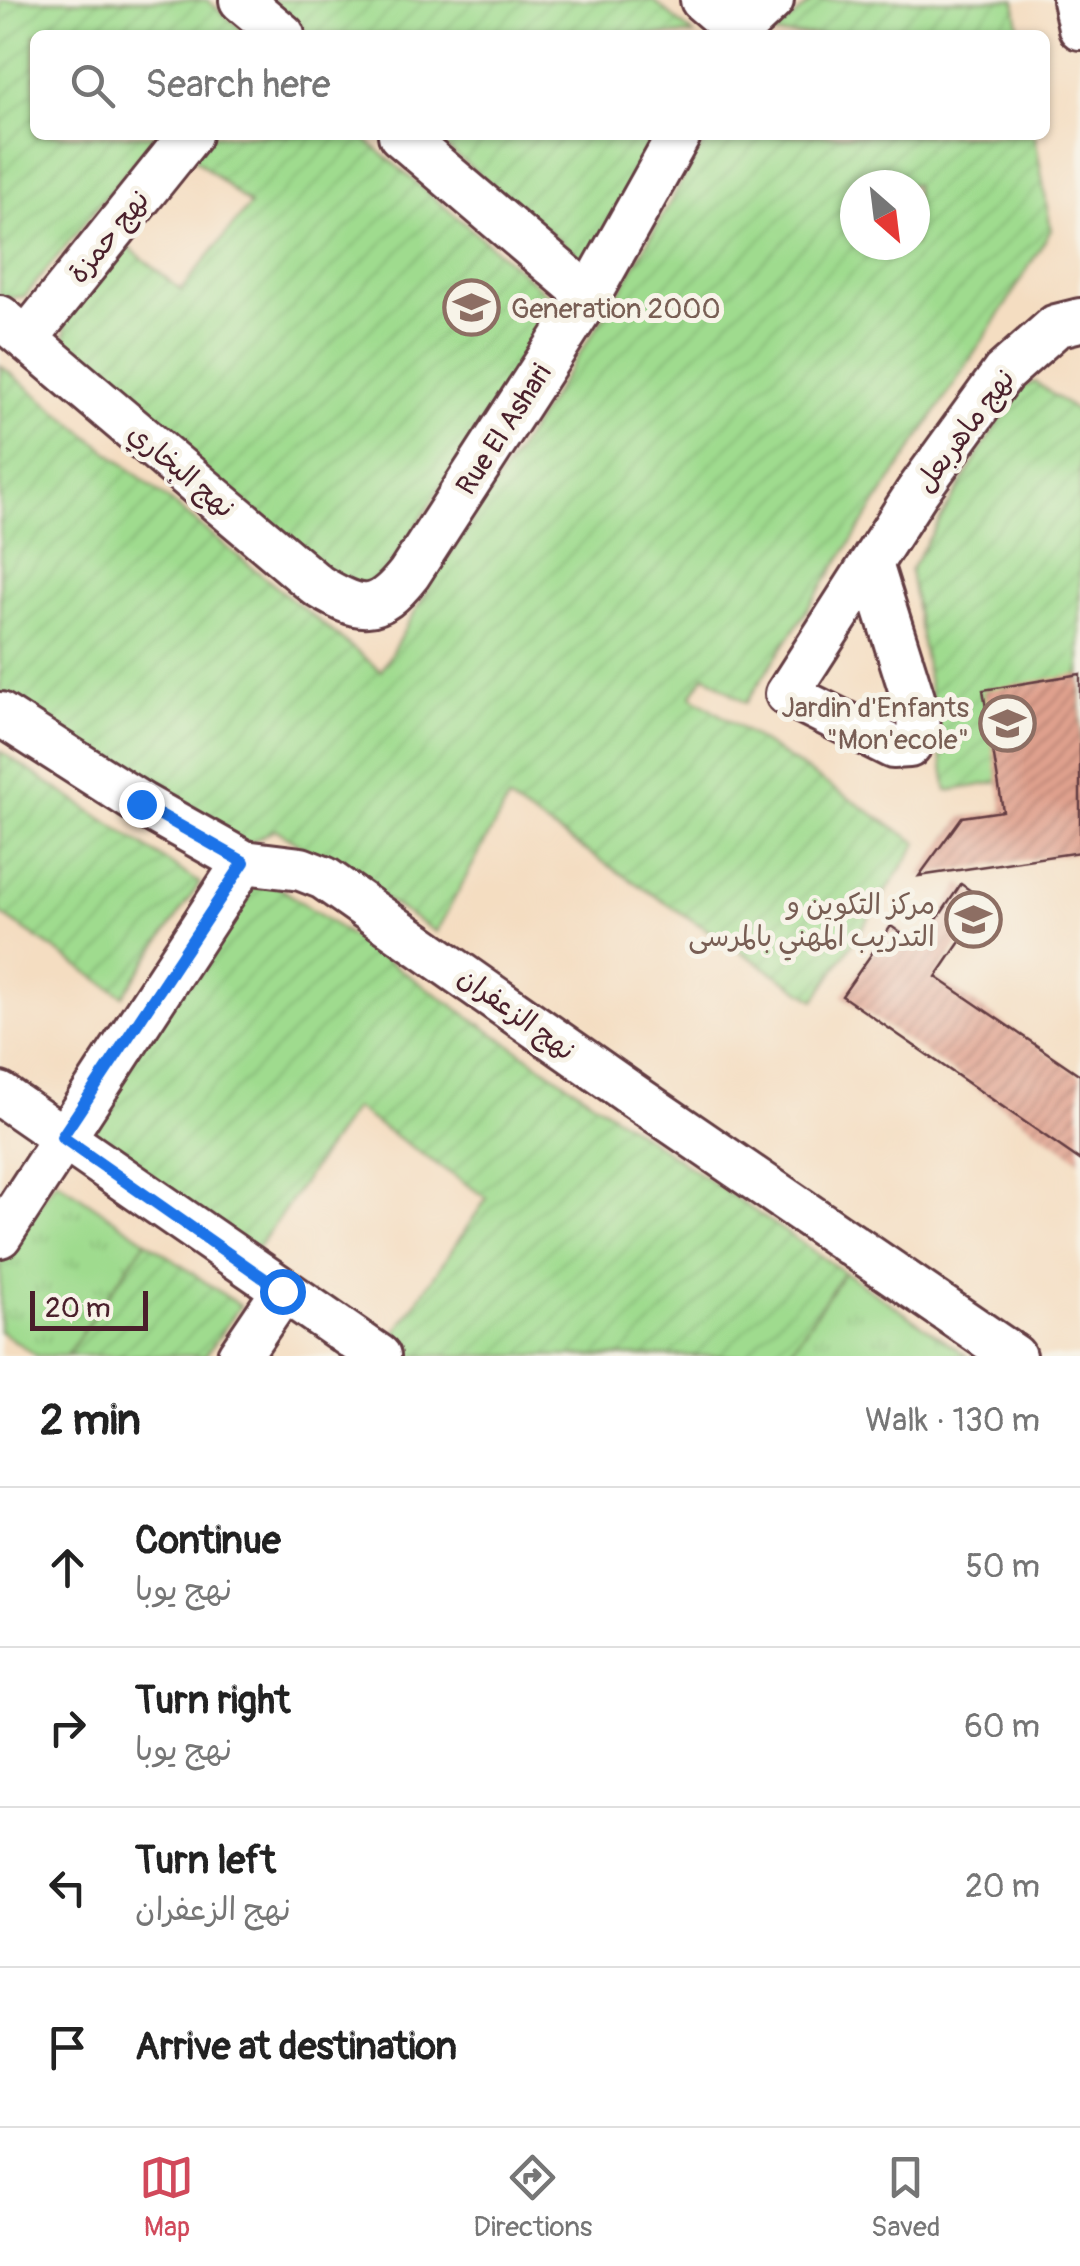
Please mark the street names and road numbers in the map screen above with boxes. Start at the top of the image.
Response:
street label: نهج حمزة [61,183,157,291]
street label: Rue El Ashari [449,358,560,502]
street label: نهج ماهربعل [908,362,1023,499]
street label: نهج البخاري [119,416,242,527]
street label: نهج الزعفران [451,960,582,1068]

